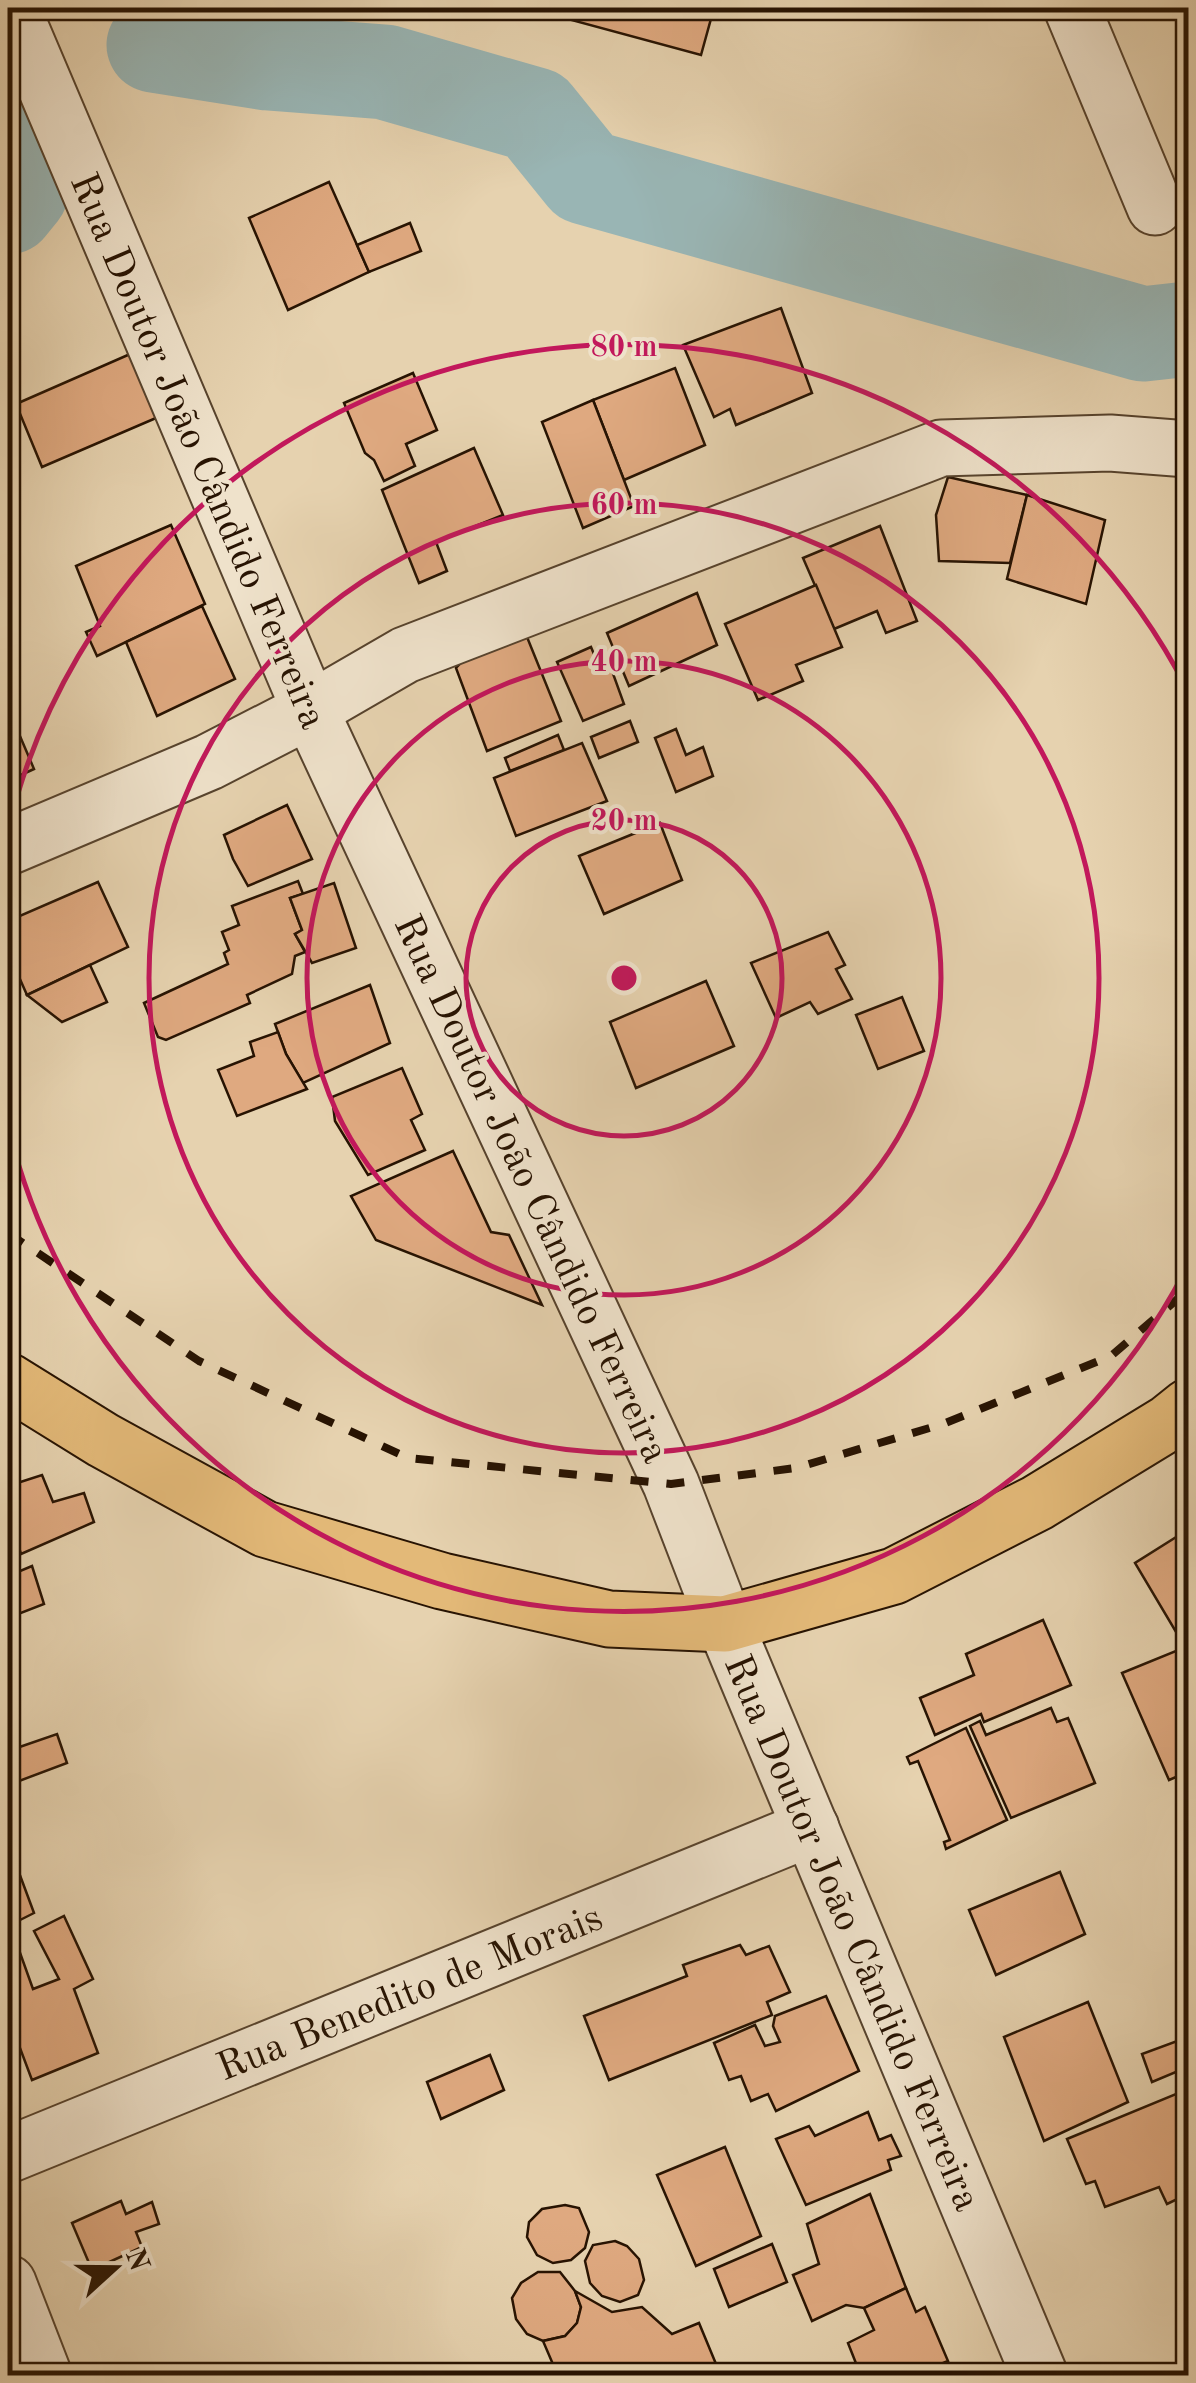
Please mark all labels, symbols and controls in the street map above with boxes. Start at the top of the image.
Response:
street label: Rua Doutor João Cândido Ferreira [61,168,332,736]
text: 80 m [590,333,658,363]
text: 60 m [590,491,658,521]
text: 40 m [590,648,658,678]
text: 20 m [590,807,658,837]
street label: Rua Doutor João Cândido Ferreira [385,910,674,1470]
centre of rings [606,960,642,996]
street label: Rua Doutor João Cândido Ferreira [715,1650,986,2218]
street label: Rua Benedito de Morais [212,1899,609,2090]
north arrow [65,2218,165,2318]
text: N [119,2245,153,2276]

